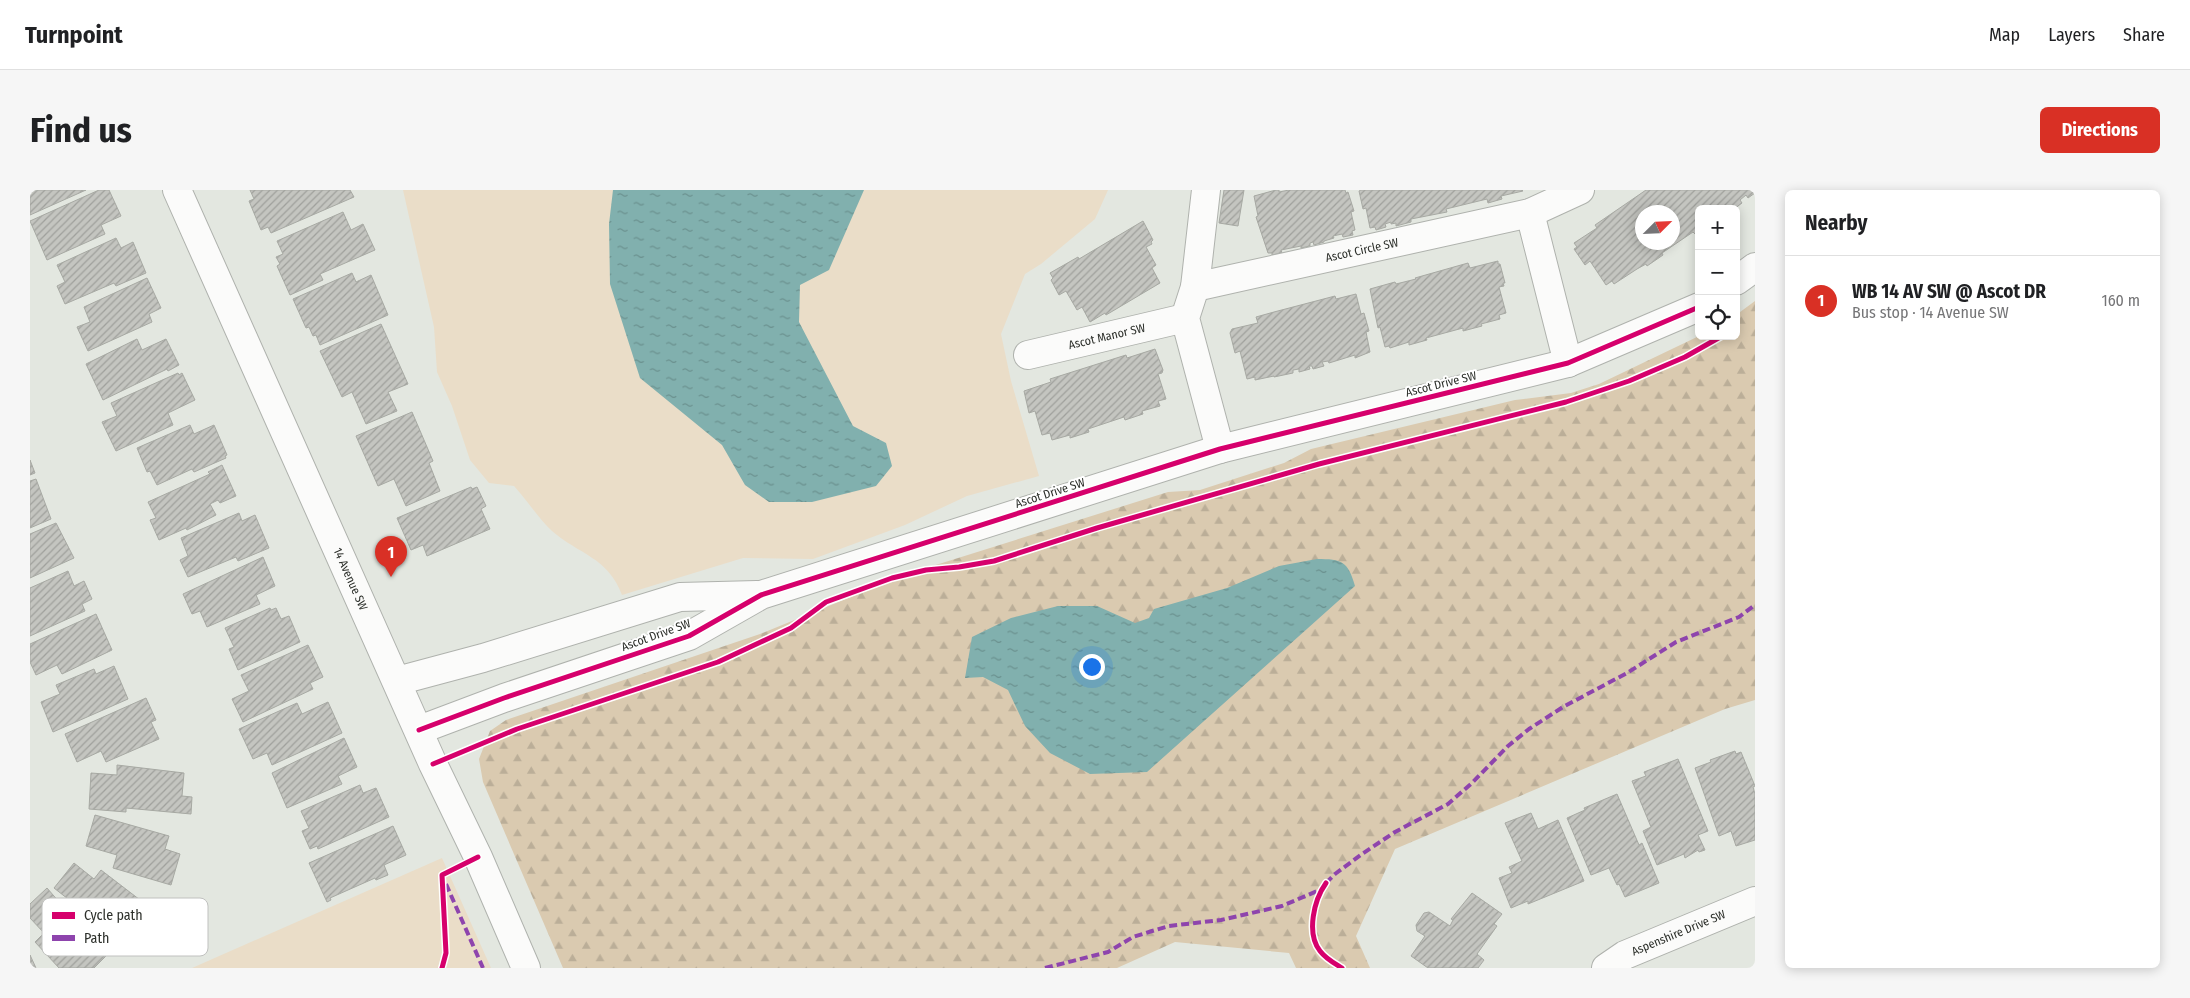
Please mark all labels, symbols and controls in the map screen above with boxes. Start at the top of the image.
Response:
text: Turnpoint [25,21,123,49]
text: Map [1989,24,2020,46]
text: Layers [2048,24,2095,46]
text: Share [2123,24,2165,46]
button: Directions [2040,107,2160,153]
text: Find us [30,109,132,151]
north arrow [1635,205,1680,250]
map controls [1695,205,1740,340]
button: + [1695,205,1740,250]
text: Nearby [1805,210,1867,236]
street label: Ascot Circle SW [1324,235,1400,265]
button: − [1695,250,1740,295]
text: WB 14 AV SW @ Ascot DR [1852,280,2046,303]
text: 1 [1818,291,1824,310]
text: 160 m [2101,291,2140,310]
button: locate [1695,295,1740,340]
text: Bus stop · 14 Avenue SW [1852,303,2009,322]
street label: Ascot Manor SW [1067,321,1147,352]
street label: Ascot Drive SW [1404,368,1478,400]
street label: Ascot Drive SW [1013,475,1087,511]
pin: 1 [375,536,407,577]
street label: 14 Avenue SW [330,546,371,613]
street label: Ascot Drive SW [620,616,692,654]
your location [1079,654,1105,680]
legend [42,898,208,956]
text: Cycle path [84,907,143,924]
street label: Aspenshire Drive SW [1630,907,1728,958]
text: Path [84,930,109,947]

